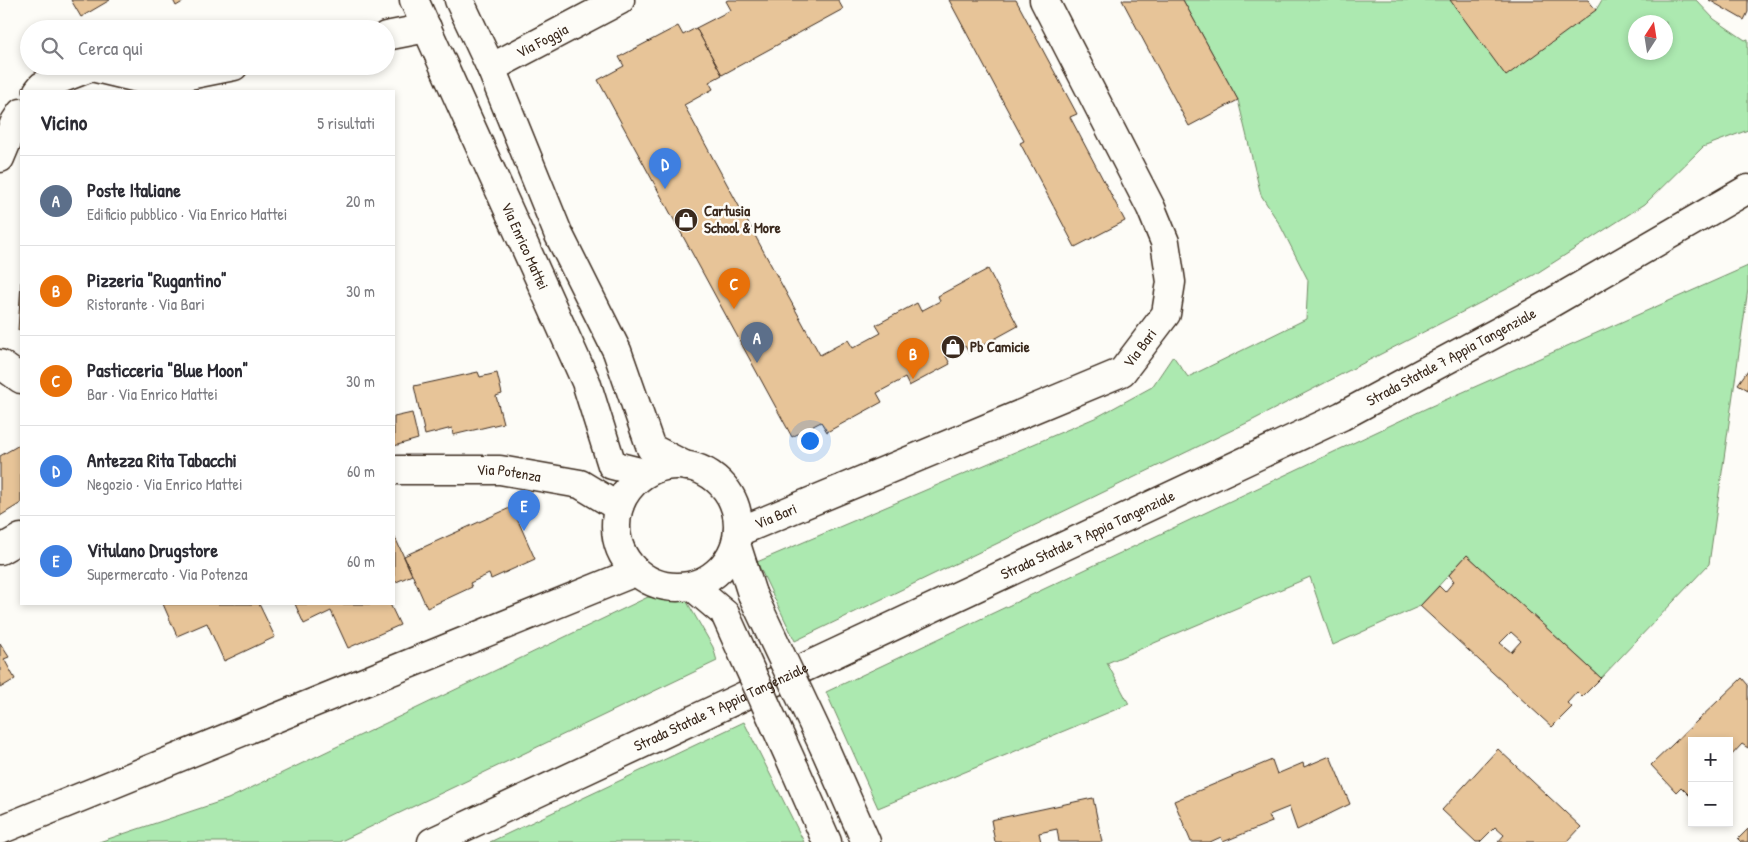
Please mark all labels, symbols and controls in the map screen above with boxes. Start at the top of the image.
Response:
north arrow [1628,15,1673,60]
street label: Via Foggia [513,18,572,63]
search box [20,20,395,75]
icon: search [38,34,66,62]
text: Cerca qui [78,35,143,61]
text: Vicino [40,108,87,137]
text: 5 risultati [317,112,375,134]
pin: D [649,148,681,189]
text: Poste Italiane [87,177,181,203]
text: A [52,190,60,212]
text: 20 m [346,190,375,212]
street label: Via Enrico Mattei [497,199,554,293]
place label: Cartusia School & More [704,200,781,238]
text: Edificio pubblico · Via Enrico Mattei [87,203,287,225]
shop icon: Cartusia School & More [673,207,699,233]
text: Pizzeria "Rugantino" [87,267,227,293]
pin: C [718,268,750,309]
text: B [52,280,60,302]
text: 30 m [346,280,375,302]
text: Ristorante · Via Bari [87,293,205,315]
street label: Strada Statale 7 Appia Tangenziale [1363,302,1540,411]
pin: A [741,322,773,363]
street label: Via Bari [1118,324,1161,372]
shop icon: Pb Camicie [940,334,966,360]
place label: Pb Camicie [970,336,1030,357]
pin: B [897,338,929,379]
text: Pasticceria "Blue Moon" [87,357,248,383]
text: C [52,370,60,392]
text: 30 m [346,370,375,392]
text: Bar · Via Enrico Mattei [87,383,218,405]
your location [797,428,823,454]
text: Antezza Rita Tabacchi [87,447,237,473]
street label: Via Potenza [477,459,543,487]
text: D [52,460,60,482]
text: 60 m [347,460,375,482]
text: Negozio · Via Enrico Mattei [87,473,243,495]
street label: Strada Statale 7 Appia Tangenziale [997,485,1178,584]
pin: E [508,490,540,531]
street label: Via Bari [751,498,800,534]
text: Vitulano Drugstore [87,537,218,563]
text: E [52,550,60,572]
text: 60 m [347,550,375,572]
text: Supermercato · Via Potenza [87,563,247,585]
street label: Strada Statale 7 Appia Tangenziale [630,657,811,756]
map controls [1688,737,1733,827]
button: + [1688,737,1733,782]
button: − [1688,782,1733,827]

